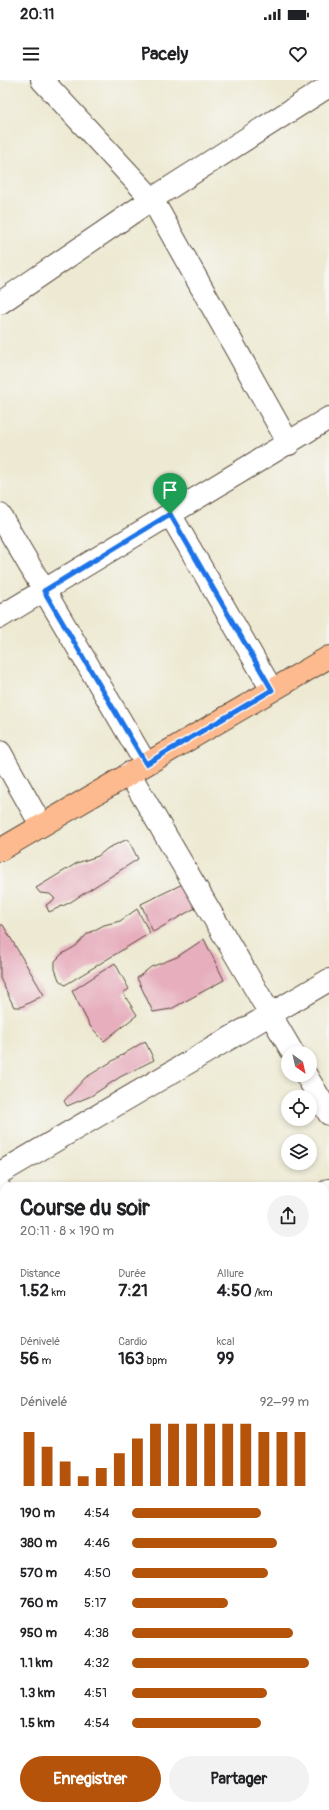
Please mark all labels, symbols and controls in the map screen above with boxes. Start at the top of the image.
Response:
text: 20:11 [20,5,54,24]
icon: menu [20,43,42,65]
text: Pacely [141,43,188,66]
icon: heart [287,43,309,65]
pin [153,473,187,514]
icon: arrive [159,479,181,501]
north arrow [281,1046,317,1082]
map controls [281,1046,317,1170]
button: locate [281,1090,317,1126]
button: layers [281,1134,317,1170]
text: Course du soir [20,1194,150,1222]
button: share [267,1195,309,1237]
text: 20:11 · 8 × 190 m [20,1223,114,1239]
text: Distance [20,1267,60,1280]
text: Durée [118,1267,146,1280]
text: Allure [217,1267,244,1280]
text: 1.52 [20,1280,49,1301]
text: 7:21 [118,1280,148,1301]
text: 4:50 [217,1280,252,1301]
text: km [49,1286,66,1299]
text: /km [252,1286,273,1299]
text: Dénivelé [20,1335,60,1348]
text: Cardio [118,1335,147,1348]
text: kcal [217,1335,235,1348]
text: 56 [20,1348,39,1369]
text: 163 [118,1348,144,1369]
text: 99 [217,1348,234,1369]
text: m [39,1354,51,1367]
text: bpm [144,1354,167,1367]
text: Dénivelé [20,1394,67,1410]
text: 92–99 m [260,1394,309,1410]
text: 190 m [20,1505,55,1521]
text: 4:54 [84,1505,110,1521]
text: 380 m [20,1535,57,1551]
text: 4:46 [84,1535,110,1551]
text: 570 m [20,1565,57,1581]
text: 4:50 [84,1565,111,1581]
text: 760 m [20,1595,58,1611]
text: 5:17 [84,1595,106,1611]
text: 950 m [20,1625,57,1641]
text: 4:38 [84,1625,109,1641]
text: 1.1 km [20,1655,53,1671]
text: 4:32 [84,1655,110,1671]
text: 1.3 km [20,1685,55,1701]
text: 4:51 [84,1685,107,1701]
text: 1.5 km [20,1715,55,1731]
text: 4:54 [84,1715,110,1731]
button: Enregistrer [20,1756,161,1802]
button: Partager [169,1756,309,1802]

